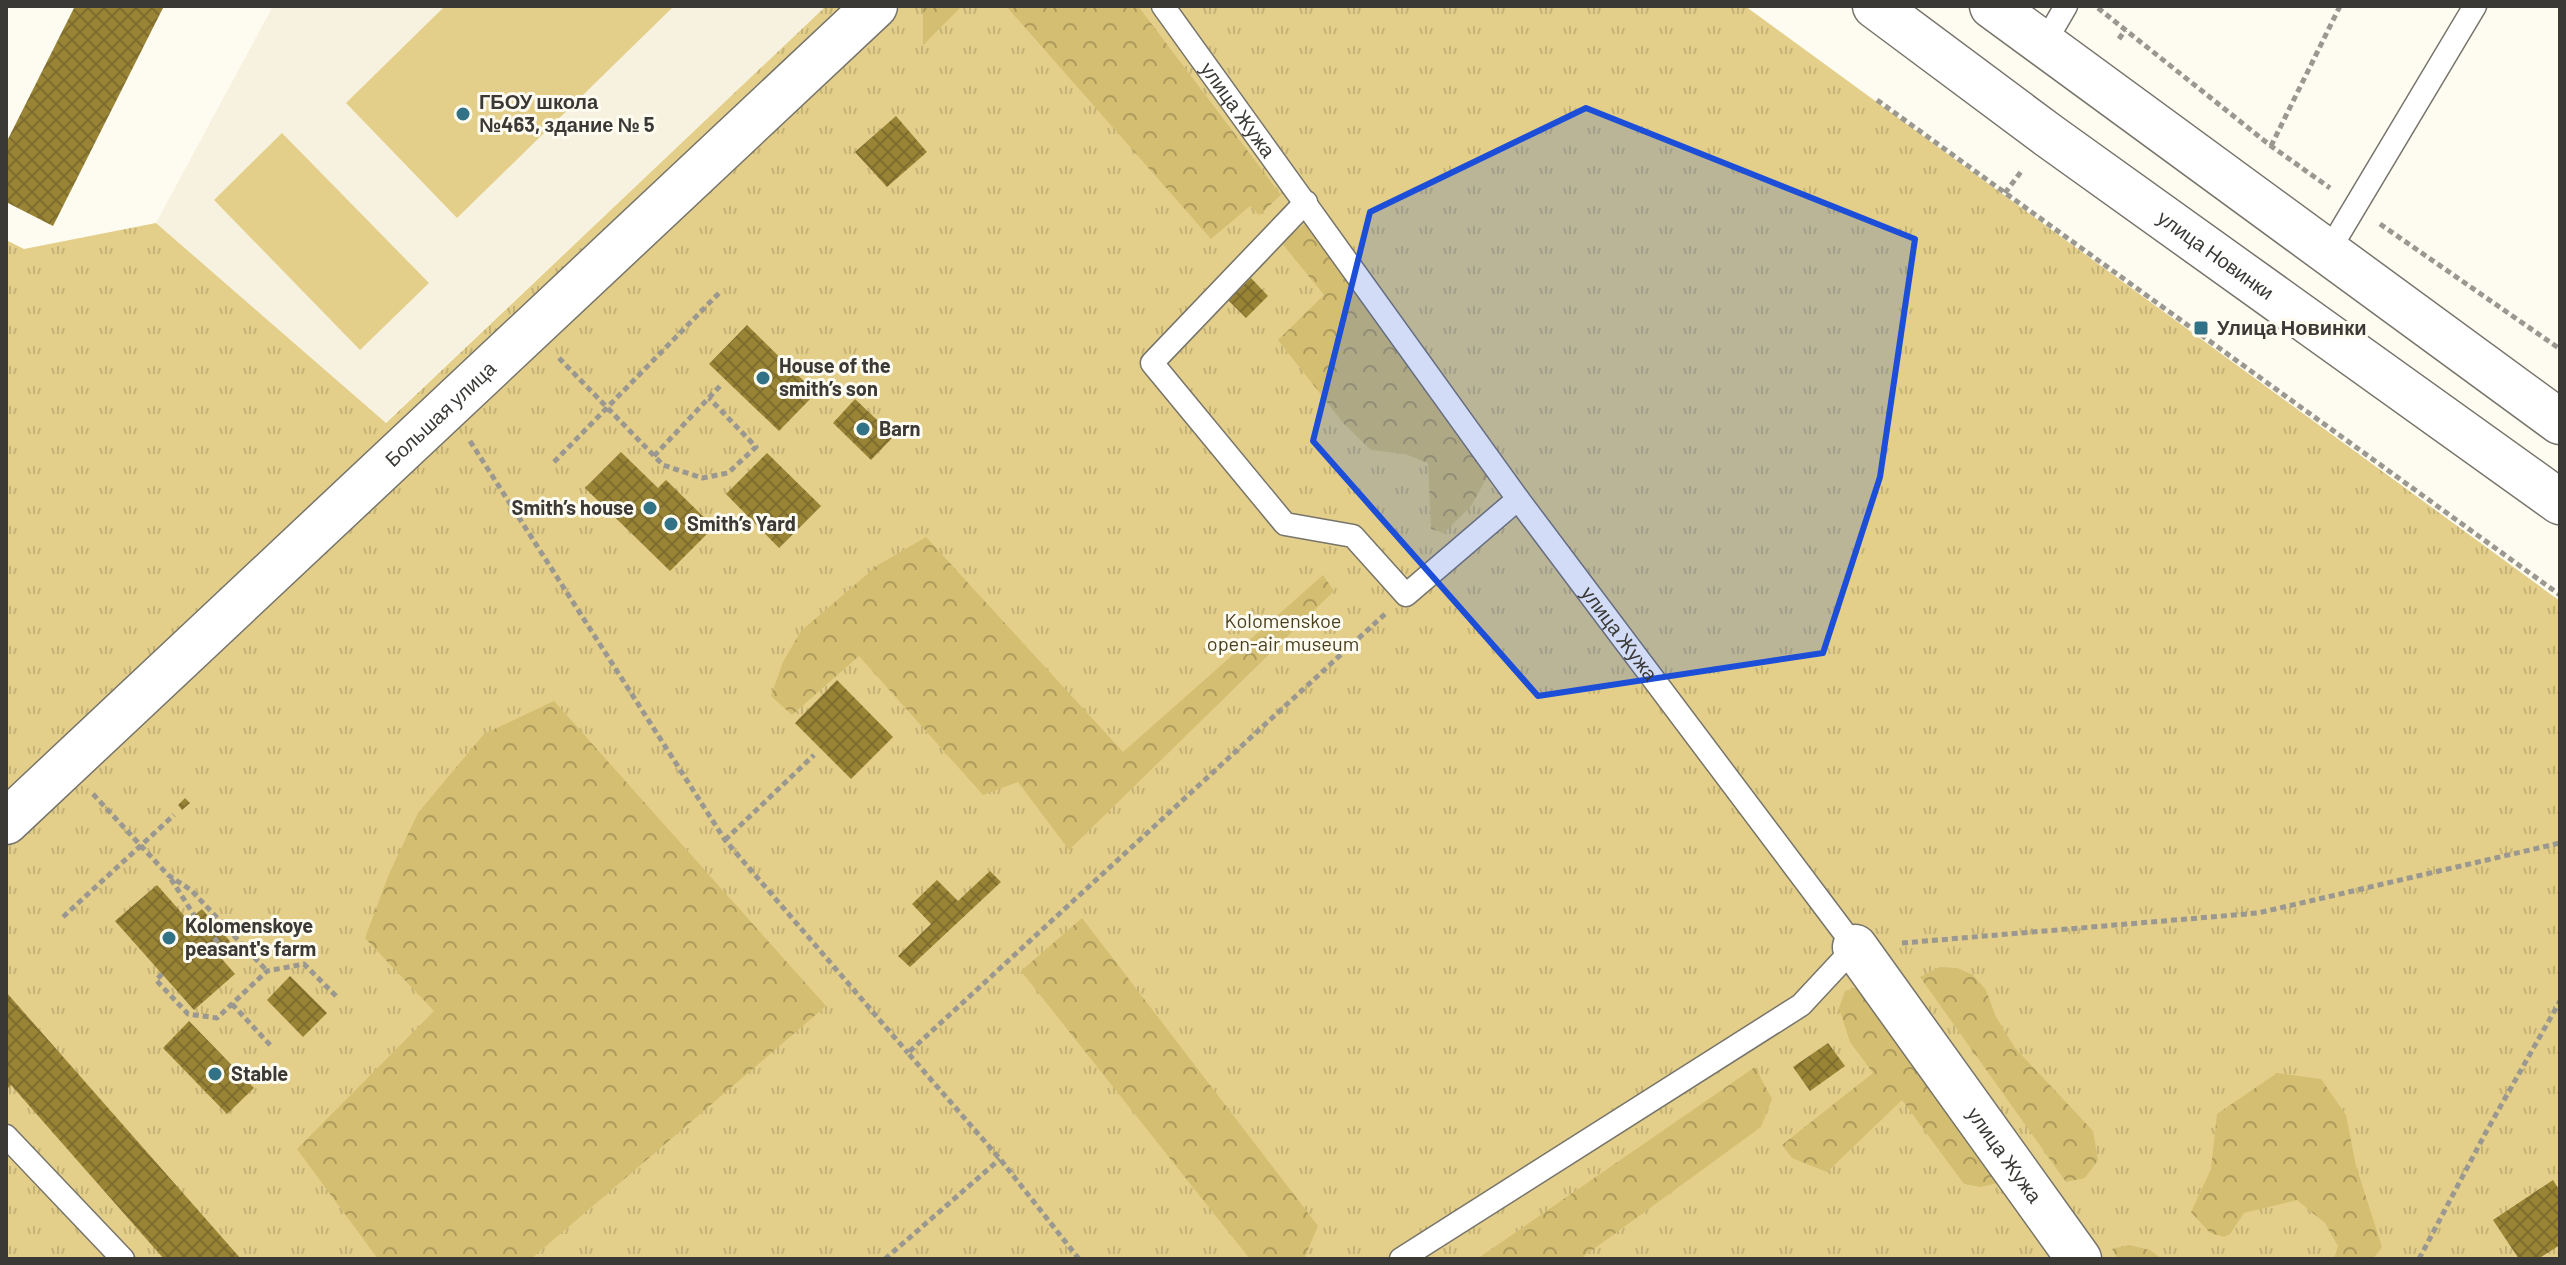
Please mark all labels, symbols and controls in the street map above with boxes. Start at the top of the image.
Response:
street label: улица Жужа [1196,57,1282,162]
place label: ГБОУ школа №463, здание № 5 [479,89,655,136]
marker: ГБОУ школа №463, здание № 5 [454,105,472,123]
street label: улица Новинки [2153,205,2279,304]
place label: Улица Новинки [2217,315,2366,339]
marker: Улица Новинки [2192,319,2210,337]
place label: House of the smith’s son [779,353,891,400]
street label: Большая улица [379,355,501,471]
marker: House of the smith’s son [754,369,772,387]
place label: Barn [879,416,921,440]
marker: Barn [854,420,872,438]
place label: Smith’s house [512,495,634,519]
marker: Smith’s house [641,499,659,517]
place label: Smith’s Yard [687,511,796,535]
marker: Smith’s Yard [662,515,680,533]
street label: улица Жужа [1577,581,1664,686]
park label: Kolomenskoe open-air museum [1207,608,1359,655]
place label: Kolomenskoye peasant's farm [185,913,316,960]
marker: Kolomenskoye peasant's farm [160,929,178,947]
place label: Stable [231,1061,288,1085]
marker: Stable [206,1065,224,1083]
street label: улица Жужа [1963,1102,2048,1208]

